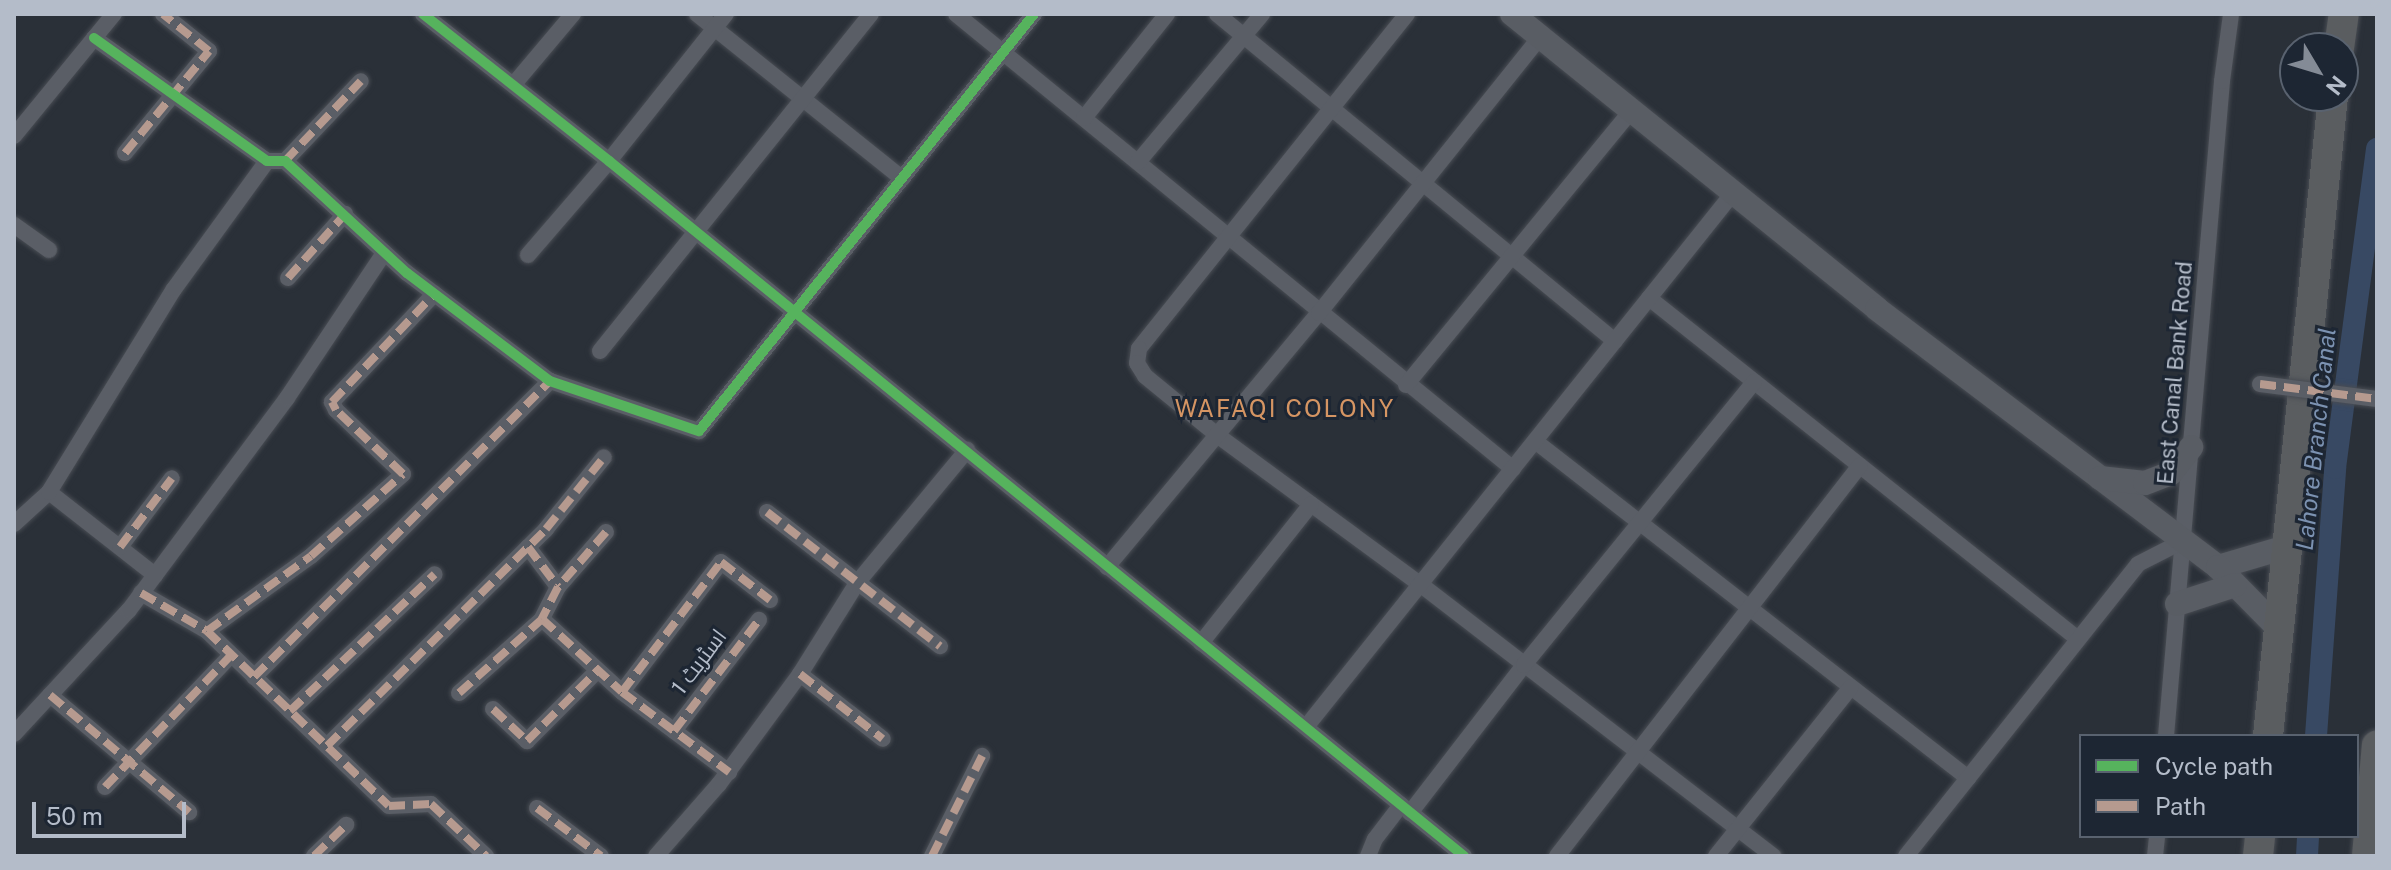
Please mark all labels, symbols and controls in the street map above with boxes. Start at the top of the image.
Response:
north arrow [2279,32,2359,112]
text: N [2321,71,2352,100]
street label: East Canal Bank Road [2152,260,2198,486]
water label: Lahore Branch Canal [2290,326,2342,552]
district label: WAFAQI COLONY [1175,395,1395,423]
street label: اسٹریٹ 1 [666,624,732,700]
legend [2079,734,2359,838]
text: Cycle path [2155,752,2273,780]
scale bar [36,786,190,836]
text: Path [2155,792,2206,820]
text: 50 m [46,802,103,830]

